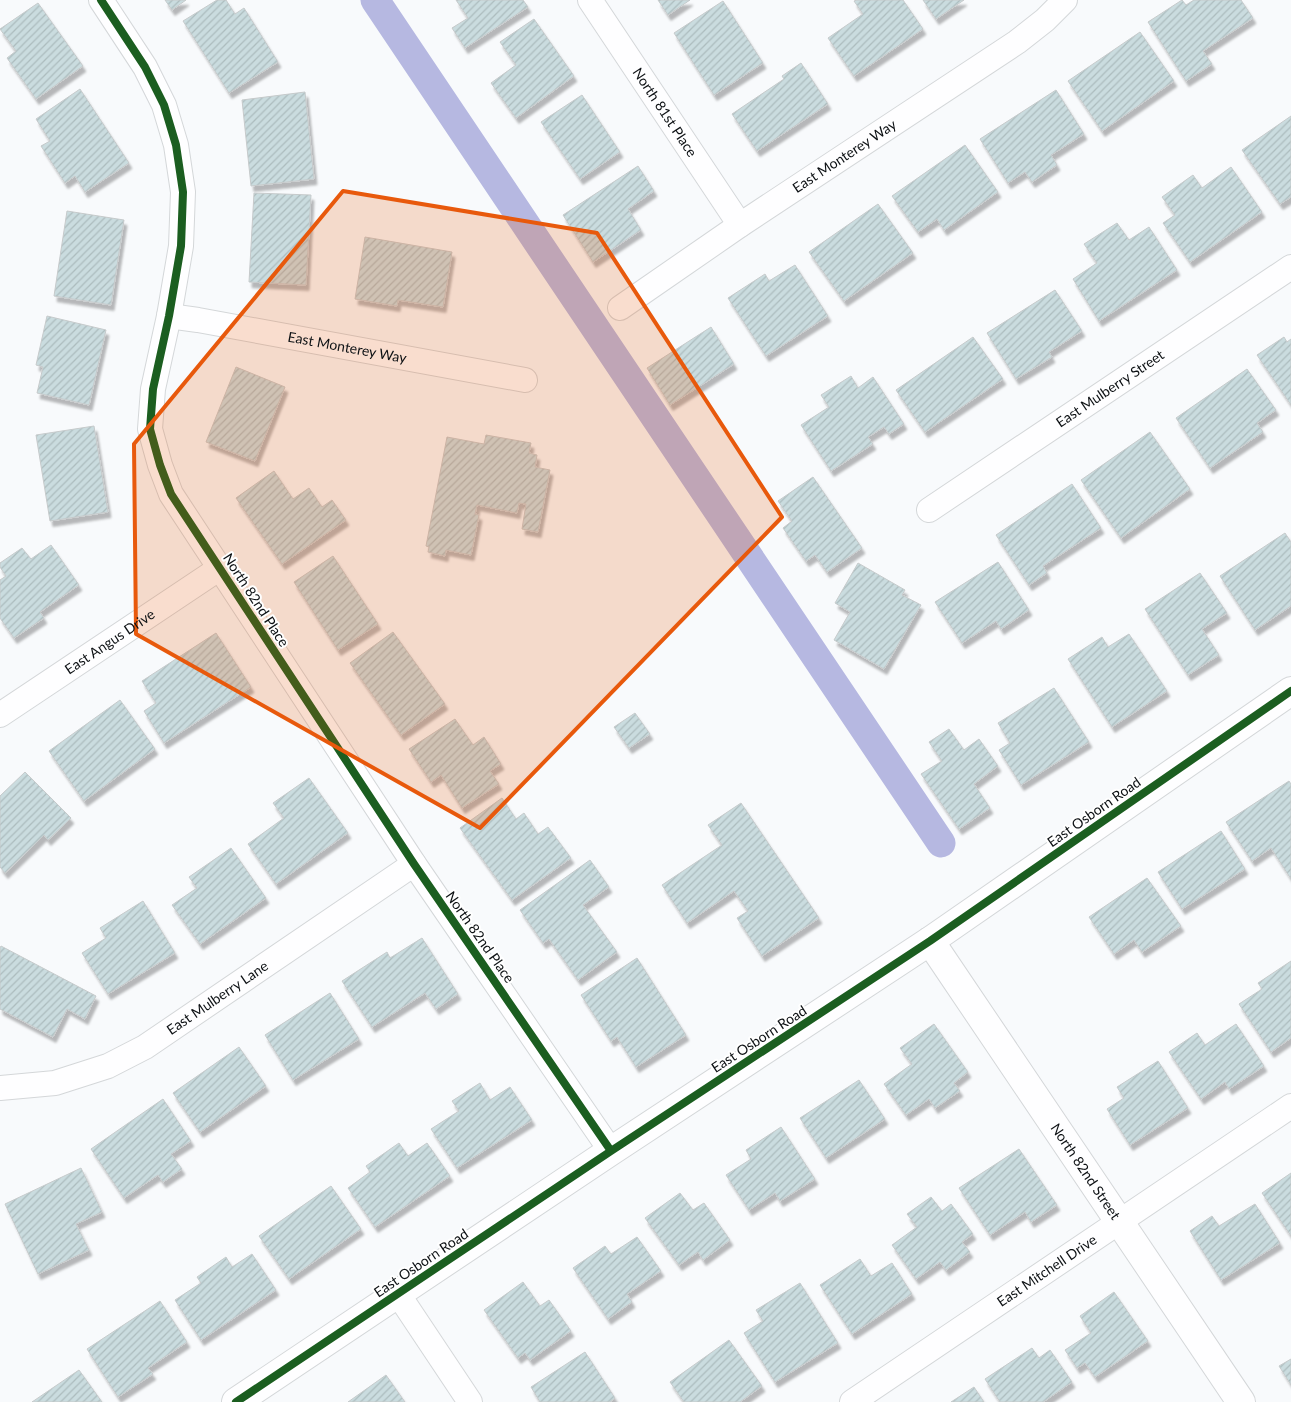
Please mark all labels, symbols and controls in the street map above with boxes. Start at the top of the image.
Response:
street label: North 81st Place [630,64,701,160]
street label: East Monterey Way [789,115,900,196]
street label: East Monterey Way [286,328,409,366]
street label: East Mulberry Street [1052,346,1167,430]
street label: North 82nd Place [220,550,293,650]
street label: East Angus Drive [61,605,158,677]
street label: East Osborn Road [1044,773,1144,850]
street label: North 82nd Place [442,888,518,986]
street label: East Mulberry Lane [163,957,271,1038]
street label: East Osborn Road [708,1001,810,1076]
street label: North 82nd Street [1047,1120,1124,1223]
street label: East Osborn Road [370,1225,471,1300]
street label: East Mitchell Drive [994,1231,1100,1310]

